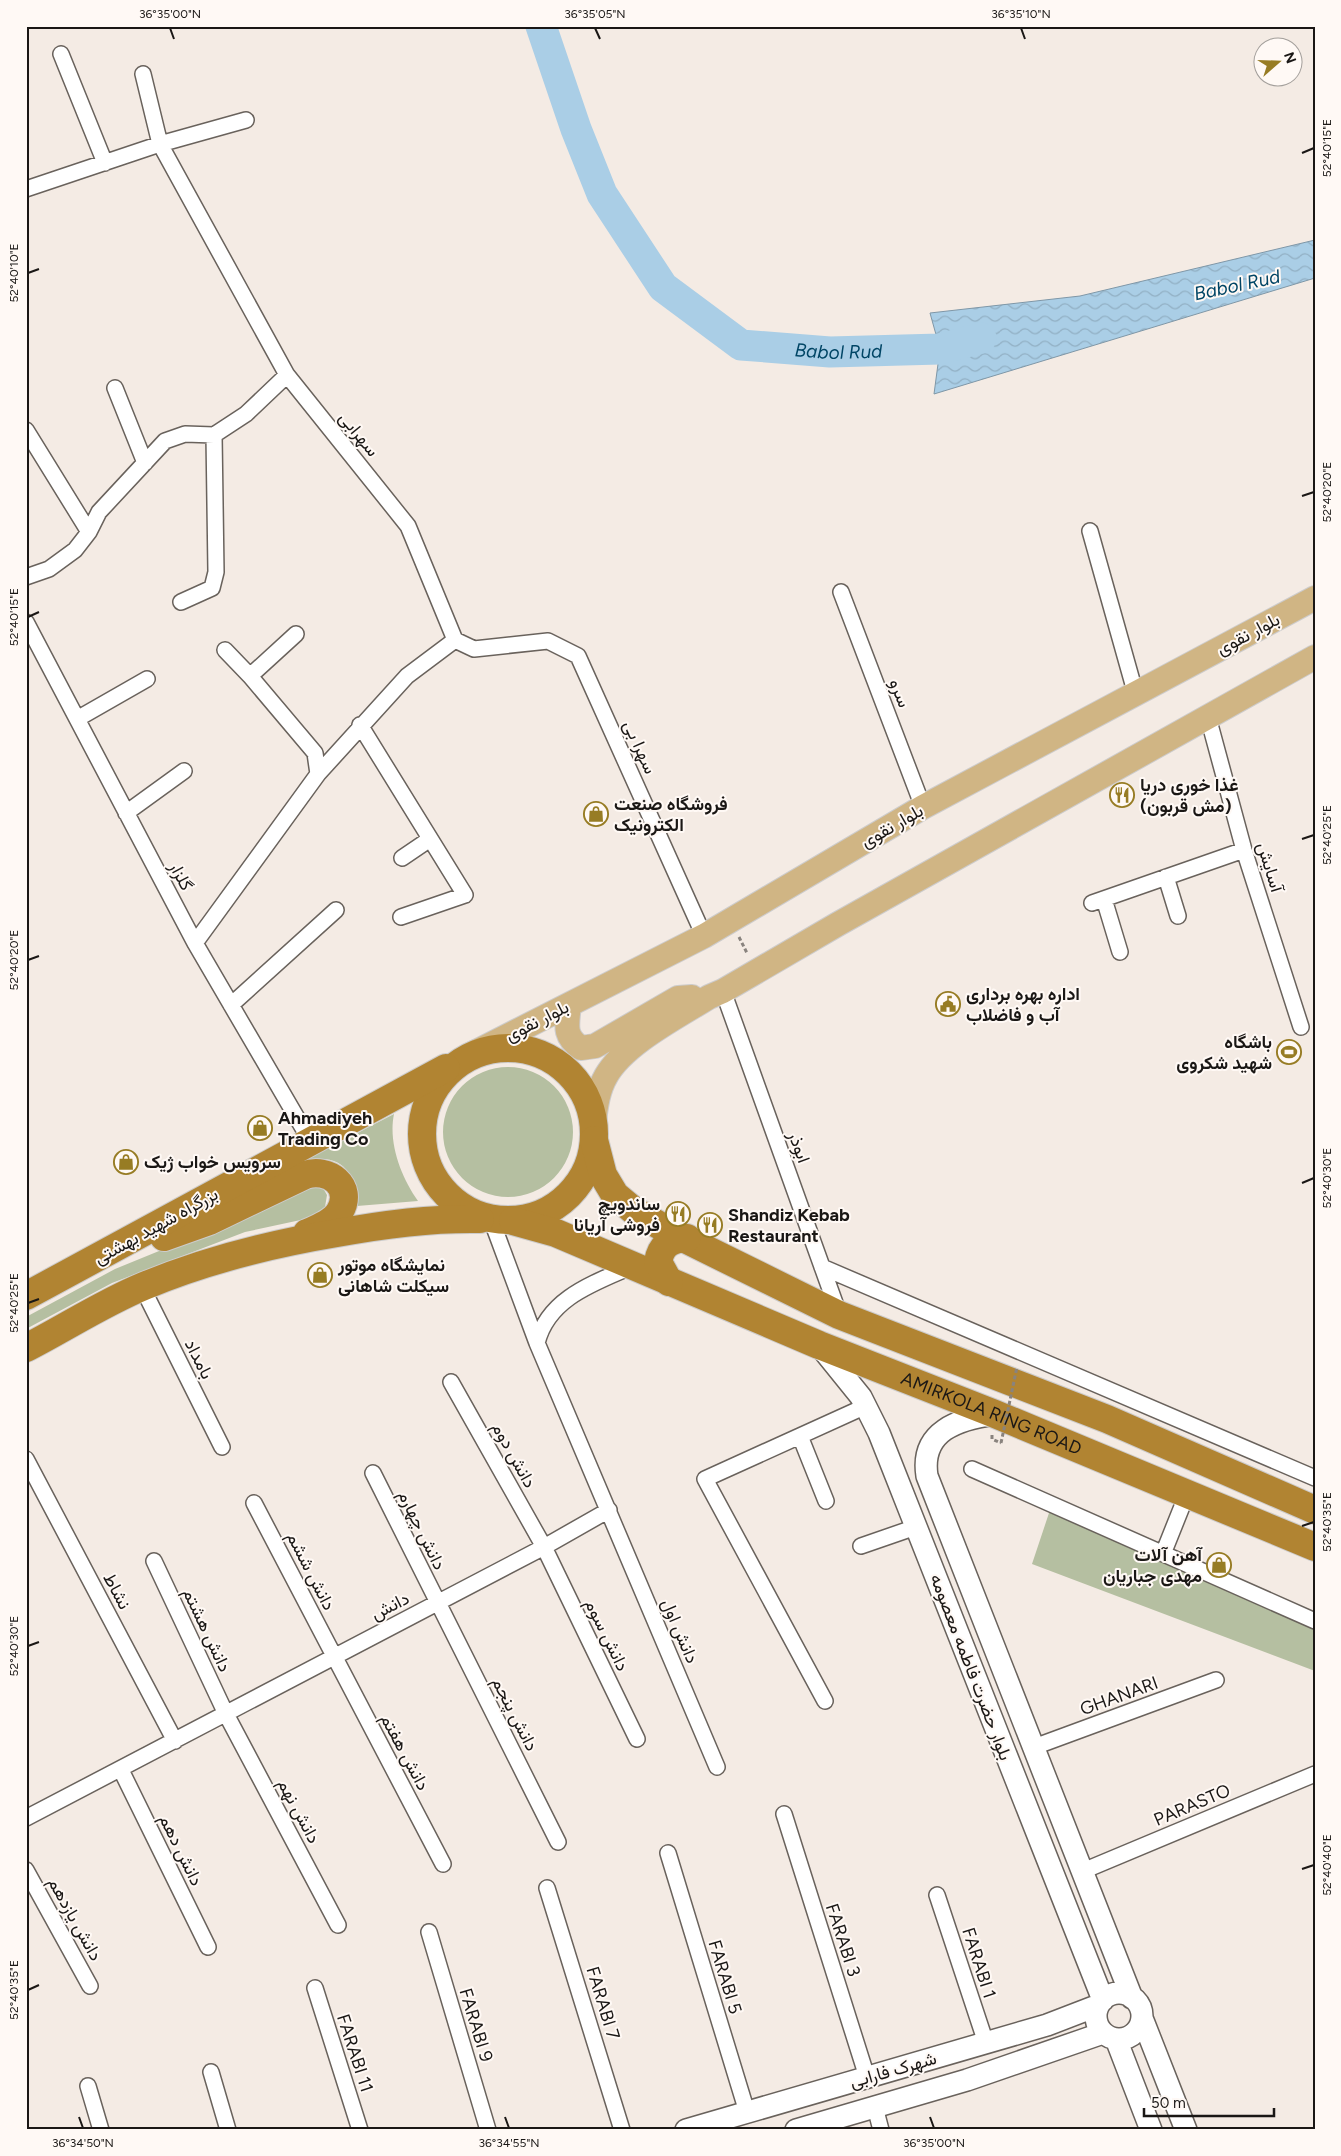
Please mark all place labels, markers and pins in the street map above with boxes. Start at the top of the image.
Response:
place label: غذا خوری دریا (مش قربون) [1140,774,1239,817]
restaurant icon: غذا خوری دریا (مش قربون) [1109,782,1135,808]
place label: فروشگاه صنعت الکترونیک [614,793,728,836]
shop icon: فروشگاه صنعت الکترونیک [583,801,609,827]
place label: اداره بهره برداری آب و فاضلاب [966,983,1080,1026]
public building icon: اداره بهره برداری آب و فاضلاب [935,991,961,1017]
place label: باشگاه شهید شکروی [1176,1031,1272,1074]
sports icon: باشگاه شهید شکروی [1276,1039,1302,1065]
place label: Ahmadiyeh Trading Co [278,1107,372,1150]
shop icon: Ahmadiyeh Trading Co [247,1115,273,1141]
shop icon: سرویس خواب ژیک [113,1149,139,1175]
place label: سرویس خواب ژیک [144,1151,281,1173]
place label: ساندویچ فروشی آریانا [574,1193,660,1236]
restaurant icon: ساندویچ فروشی آریانا [665,1201,691,1227]
place label: Shandiz Kebab Restaurant [728,1204,850,1247]
restaurant icon: Shandiz Kebab Restaurant [697,1212,723,1238]
place label: نمایشگاه موتور سیکلت شاهانی [337,1254,449,1297]
shop icon: نمایشگاه موتور سیکلت شاهانی [307,1262,333,1288]
place label: آهن آلات مهدی جباریان [1103,1544,1203,1587]
shop icon: آهن آلات مهدی جباریان [1206,1552,1232,1578]

